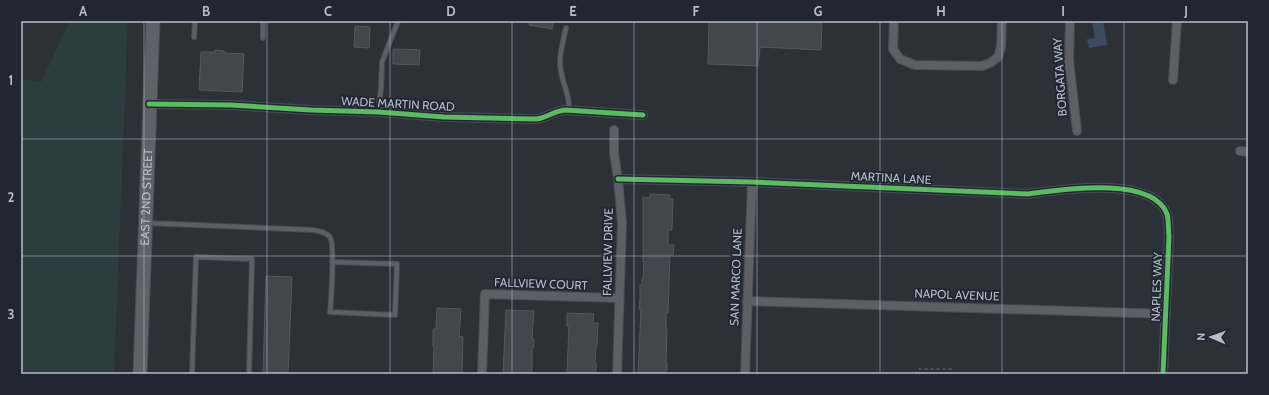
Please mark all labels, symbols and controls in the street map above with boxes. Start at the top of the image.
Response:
text: A [79,3,88,19]
text: B [202,3,210,19]
text: C [324,3,332,19]
text: D [446,3,456,19]
text: E [569,3,577,19]
text: F [693,3,700,19]
text: G [814,3,823,19]
text: H [936,3,946,19]
text: I [1061,3,1065,19]
text: J [1183,3,1188,19]
street label: BORGATA WAY [1049,37,1070,117]
text: 1 [9,72,13,88]
street label: WADE MARTIN ROAD [341,93,455,114]
street label: EAST 2ND STREET [137,148,155,246]
street label: MARTINA LANE [850,168,932,187]
text: 2 [8,189,15,205]
street label: FALLVIEW DRIVE [599,208,616,296]
street label: SAN MARCO LANE [726,228,745,326]
street label: NAPLES WAY [1148,252,1165,322]
street label: FALLVIEW COURT [494,274,589,293]
street label: NAPOL AVENUE [914,286,1000,303]
text: 3 [7,306,15,322]
north arrow [1191,317,1231,357]
text: N [1194,333,1208,341]

